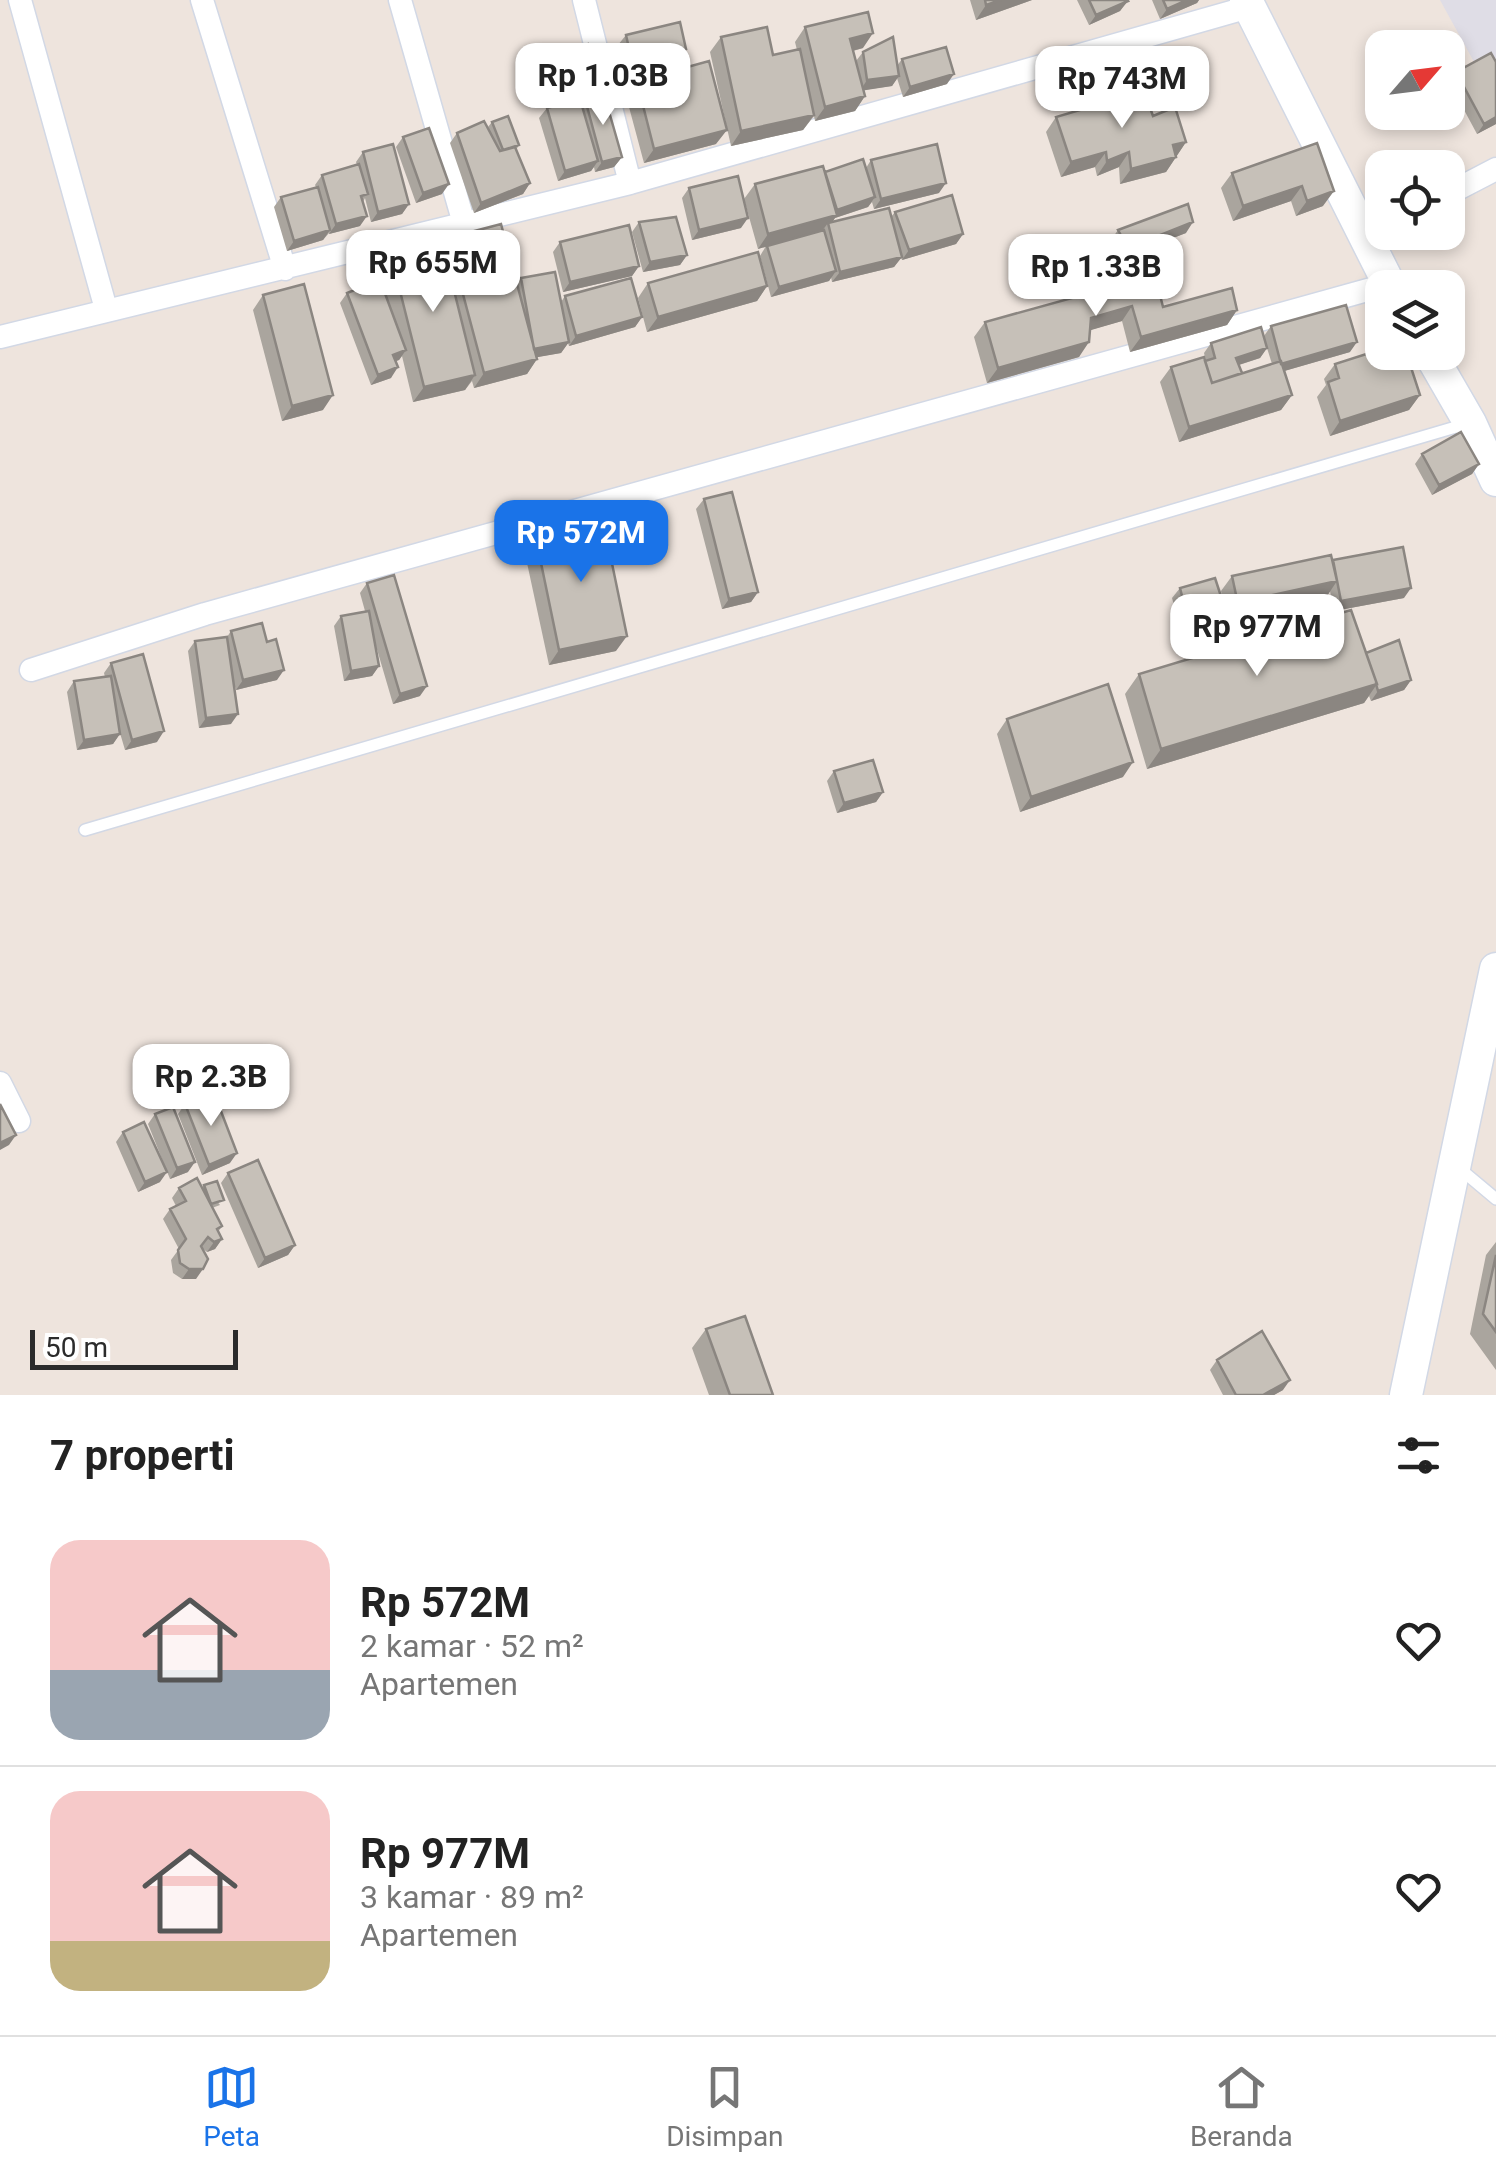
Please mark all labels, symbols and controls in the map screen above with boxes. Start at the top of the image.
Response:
north arrow [1365,30,1465,130]
map controls [1365,30,1465,370]
pin: Rp 1.03B [500,43,706,128]
pin: Rp 743M [1030,46,1214,131]
text: Rp 1.03B [537,56,669,94]
text: Rp 743M [1057,59,1187,97]
button: locate [1365,150,1465,250]
pin: Rp 655M [341,230,525,315]
pin: Rp 1.33B [993,234,1199,319]
text: Rp 655M [368,243,498,281]
text: Rp 1.33B [1030,247,1162,285]
button: layers [1365,270,1465,370]
pin: Rp 572M [489,500,673,585]
text: Rp 572M [516,513,646,551]
pin: Rp 977M [1165,594,1349,679]
text: Rp 977M [1192,607,1322,645]
pin: Rp 2.3B [119,1044,303,1129]
text: Rp 2.3B [155,1057,267,1095]
scale bar [30,1325,238,1370]
text: 50 m [45,1331,108,1364]
icon: filters [1391,1428,1446,1483]
text: 7 properti [50,1431,235,1480]
text: Rp 572M [360,1578,530,1627]
icon: home [130,1580,250,1700]
icon: heart [1391,1613,1446,1668]
text: 2 kamar · 52 m² [360,1627,584,1665]
text: Apartemen [360,1665,518,1703]
text: Rp 977M [360,1829,530,1878]
icon: home [130,1831,250,1951]
icon: heart [1391,1864,1446,1919]
text: 3 kamar · 89 m² [360,1878,584,1916]
text: Apartemen [360,1916,518,1954]
tab: Peta [203,2060,260,2153]
tab: Disimpan [666,2060,784,2153]
tab: Beranda [1190,2060,1293,2153]

